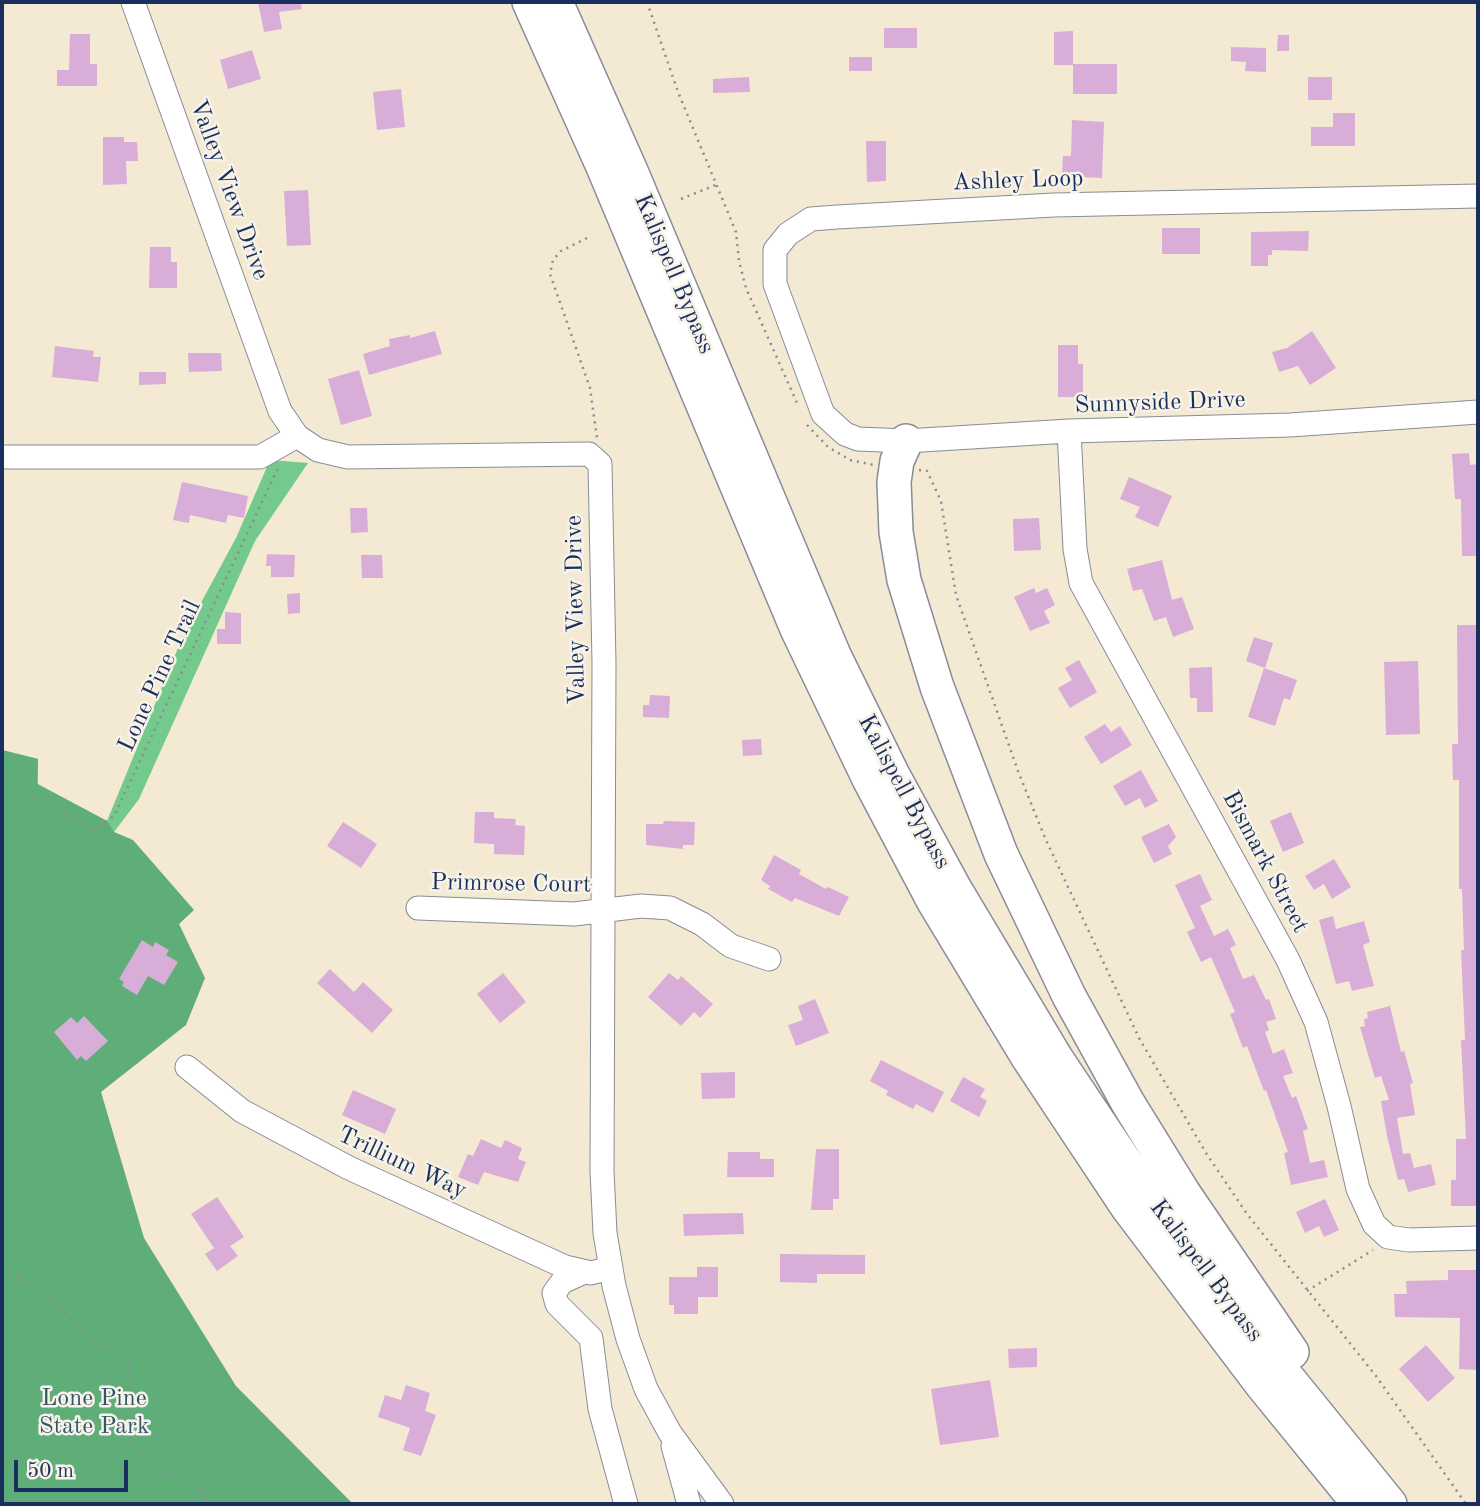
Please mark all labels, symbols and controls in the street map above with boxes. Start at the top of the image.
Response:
street label: Valley View Drive [183,96,275,284]
street label: Ashley Loop [952,164,1084,198]
street label: Kalispell Bypass [627,190,721,358]
street label: Sunnyside Drive [1074,386,1246,420]
street label: Valley View Drive [560,515,592,705]
street label: Lone Pine Trail [112,596,208,756]
street label: Kalispell Bypass [851,710,957,874]
street label: Bismark Street [1215,786,1315,938]
street label: Primrose Court [430,868,592,900]
street label: Trillium Way [333,1120,471,1206]
street label: Kalispell Bypass [1143,1194,1269,1348]
park label: Lone Pine State Park [39,1385,149,1441]
scale bar [18,1446,131,1490]
text: 50 m [27,1461,74,1482]

